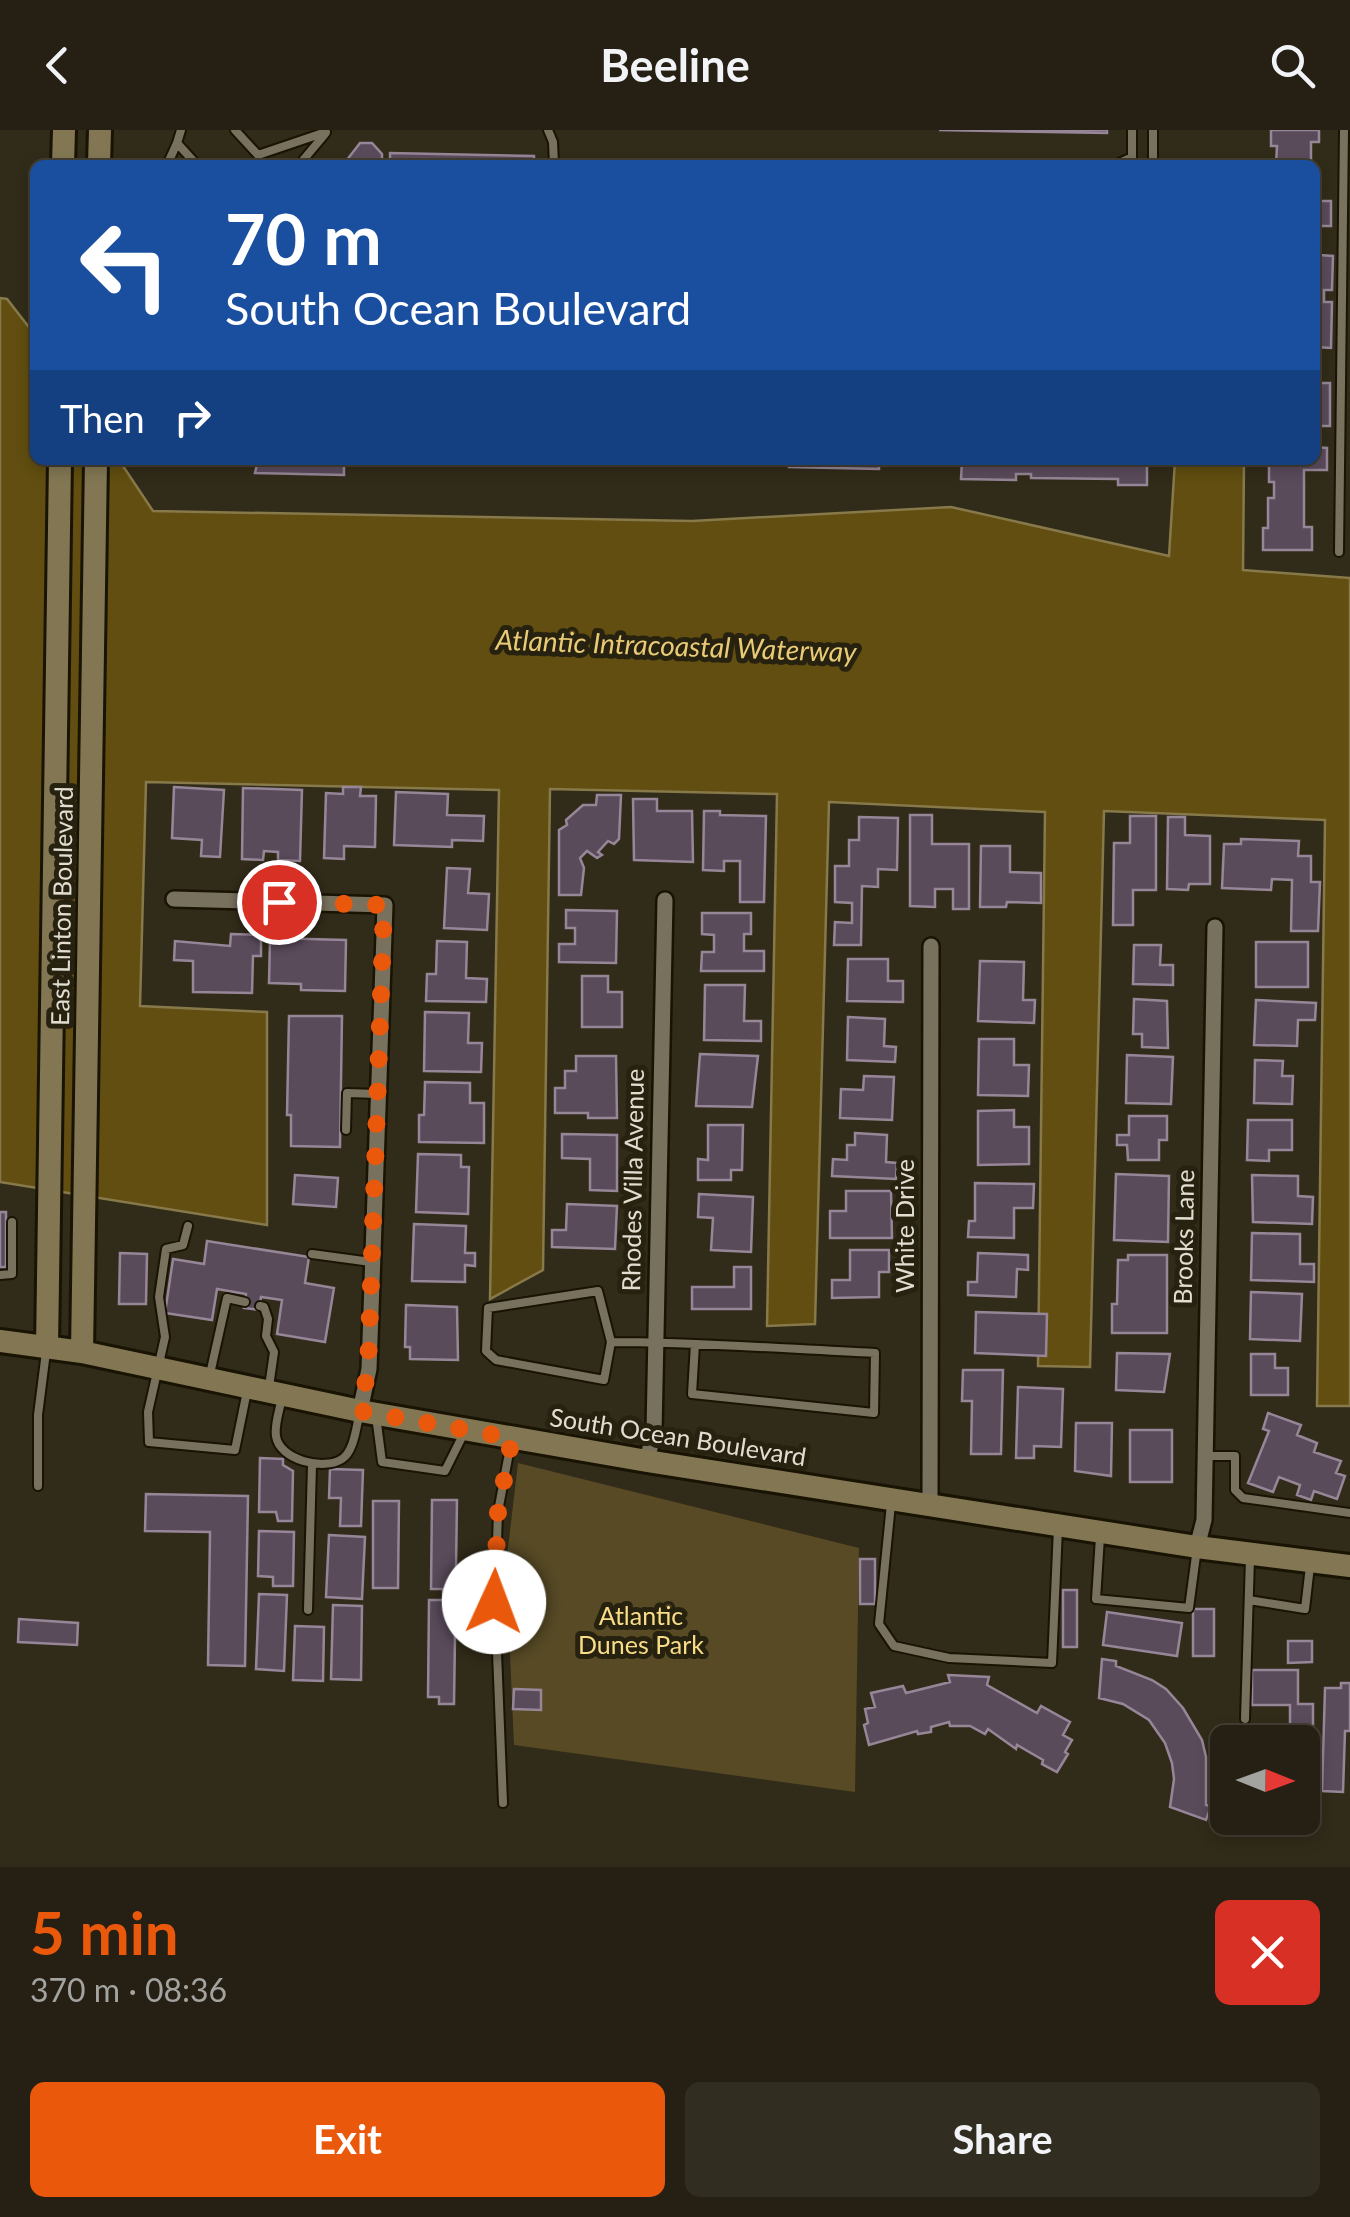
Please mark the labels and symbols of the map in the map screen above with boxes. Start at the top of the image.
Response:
water label: Atlantic Intracoastal Waterway [494,622,858,668]
street label: East Linton Boulevard [44,786,78,1026]
pin [237,860,322,945]
street label: Rhodes Villa Avenue [615,1068,649,1292]
street label: White Drive [889,1159,919,1293]
street label: Brooks Lane [1167,1169,1199,1305]
street label: South Ocean Boulevard [548,1401,808,1471]
position arrow [442,1550,546,1654]
park label: Atlantic Dunes Park [578,1600,704,1659]
north arrow [1210,1725,1320,1835]

